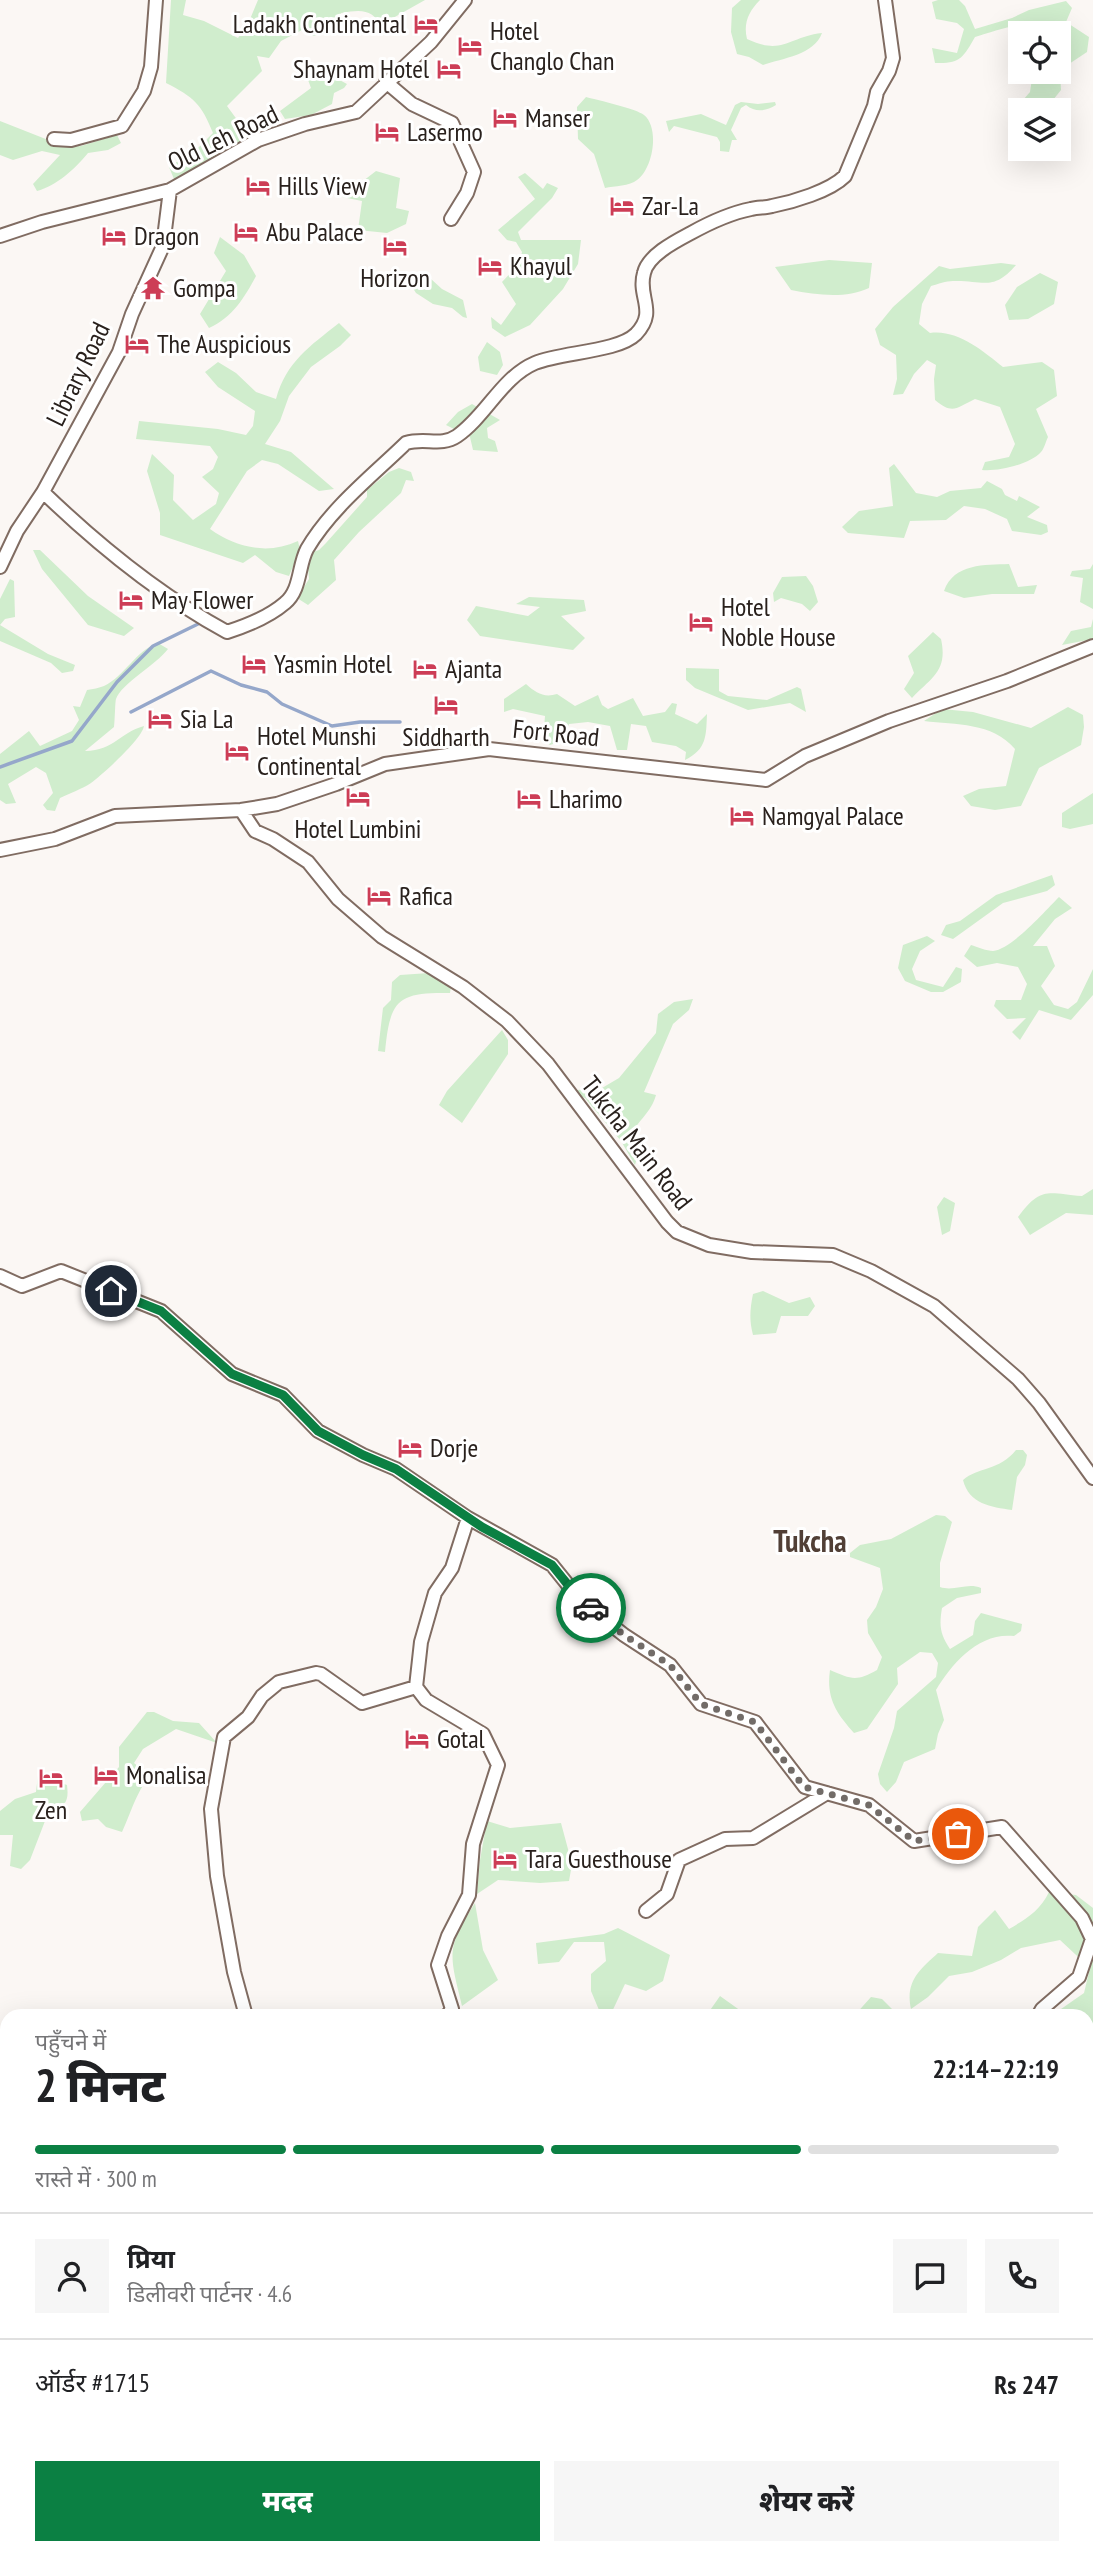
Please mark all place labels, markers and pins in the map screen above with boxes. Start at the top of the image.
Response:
place label: Ladakh Continental [233,7,406,40]
hotel icon: Ladakh Continental [412,10,440,38]
place label: Hotel Changlo Chan [490,14,614,77]
hotel icon: Hotel Changlo Chan [456,32,484,60]
place label: Shaynam Hotel [293,52,429,85]
hotel icon: Shaynam Hotel [435,55,463,83]
place label: Manser [525,101,590,134]
hotel icon: Manser [491,104,519,132]
place label: Lasermo [407,115,483,148]
hotel icon: Lasermo [373,118,401,146]
place label: Hills View [278,169,368,202]
hotel icon: Hills View [244,172,272,200]
place label: Zar-La [642,189,699,222]
hotel icon: Zar-La [608,192,636,220]
place label: Abu Palace [266,215,364,248]
hotel icon: Abu Palace [232,218,260,246]
place label: Dragon [134,219,199,252]
hotel icon: Dragon [100,222,128,250]
hotel icon: Horizon [381,232,409,260]
place label: Khayul [510,249,572,282]
hotel icon: Khayul [476,252,504,280]
place label: Horizon [360,261,430,294]
place label: Gompa [173,271,236,304]
temple icon: Gompa [139,274,167,302]
place label: The Auspicious [157,327,291,360]
hotel icon: The Auspicious [123,330,151,358]
place label: May Flower [151,583,253,616]
hotel icon: May Flower [117,586,145,614]
place label: Hotel Noble House [721,590,836,653]
hotel icon: Hotel Noble House [687,608,715,636]
place label: Yasmin Hotel [274,647,392,680]
hotel icon: Yasmin Hotel [240,650,268,678]
place label: Ajanta [445,652,502,685]
hotel icon: Ajanta [411,655,439,683]
hotel icon: Siddharth [432,691,460,719]
place label: Sia La [180,702,234,735]
hotel icon: Sia La [146,705,174,733]
place label: Hotel Munshi Continental [257,719,377,782]
place label: Siddharth [402,720,490,753]
hotel icon: Hotel Munshi Continental [223,737,251,765]
place label: Lharimo [549,782,623,815]
hotel icon: Hotel Lumbini [344,783,372,811]
hotel icon: Lharimo [515,785,543,813]
place label: Namgyal Palace [762,799,904,832]
hotel icon: Namgyal Palace [728,802,756,830]
place label: Hotel Lumbini [294,812,422,845]
place label: Rafica [399,879,453,912]
hotel icon: Rafica [365,882,393,910]
pin [81,1261,141,1321]
place label: Dorje [430,1431,478,1464]
hotel icon: Dorje [396,1434,424,1462]
place label: Gotal [437,1722,485,1755]
hotel icon: Gotal [403,1725,431,1753]
place label: Monalisa [126,1758,207,1791]
hotel icon: Monalisa [92,1761,120,1789]
hotel icon: Zen [37,1764,65,1792]
place label: Zen [35,1793,67,1826]
pin [928,1804,988,1864]
place label: Tara Guesthouse [525,1842,672,1875]
hotel icon: Tara Guesthouse [491,1845,519,1873]

